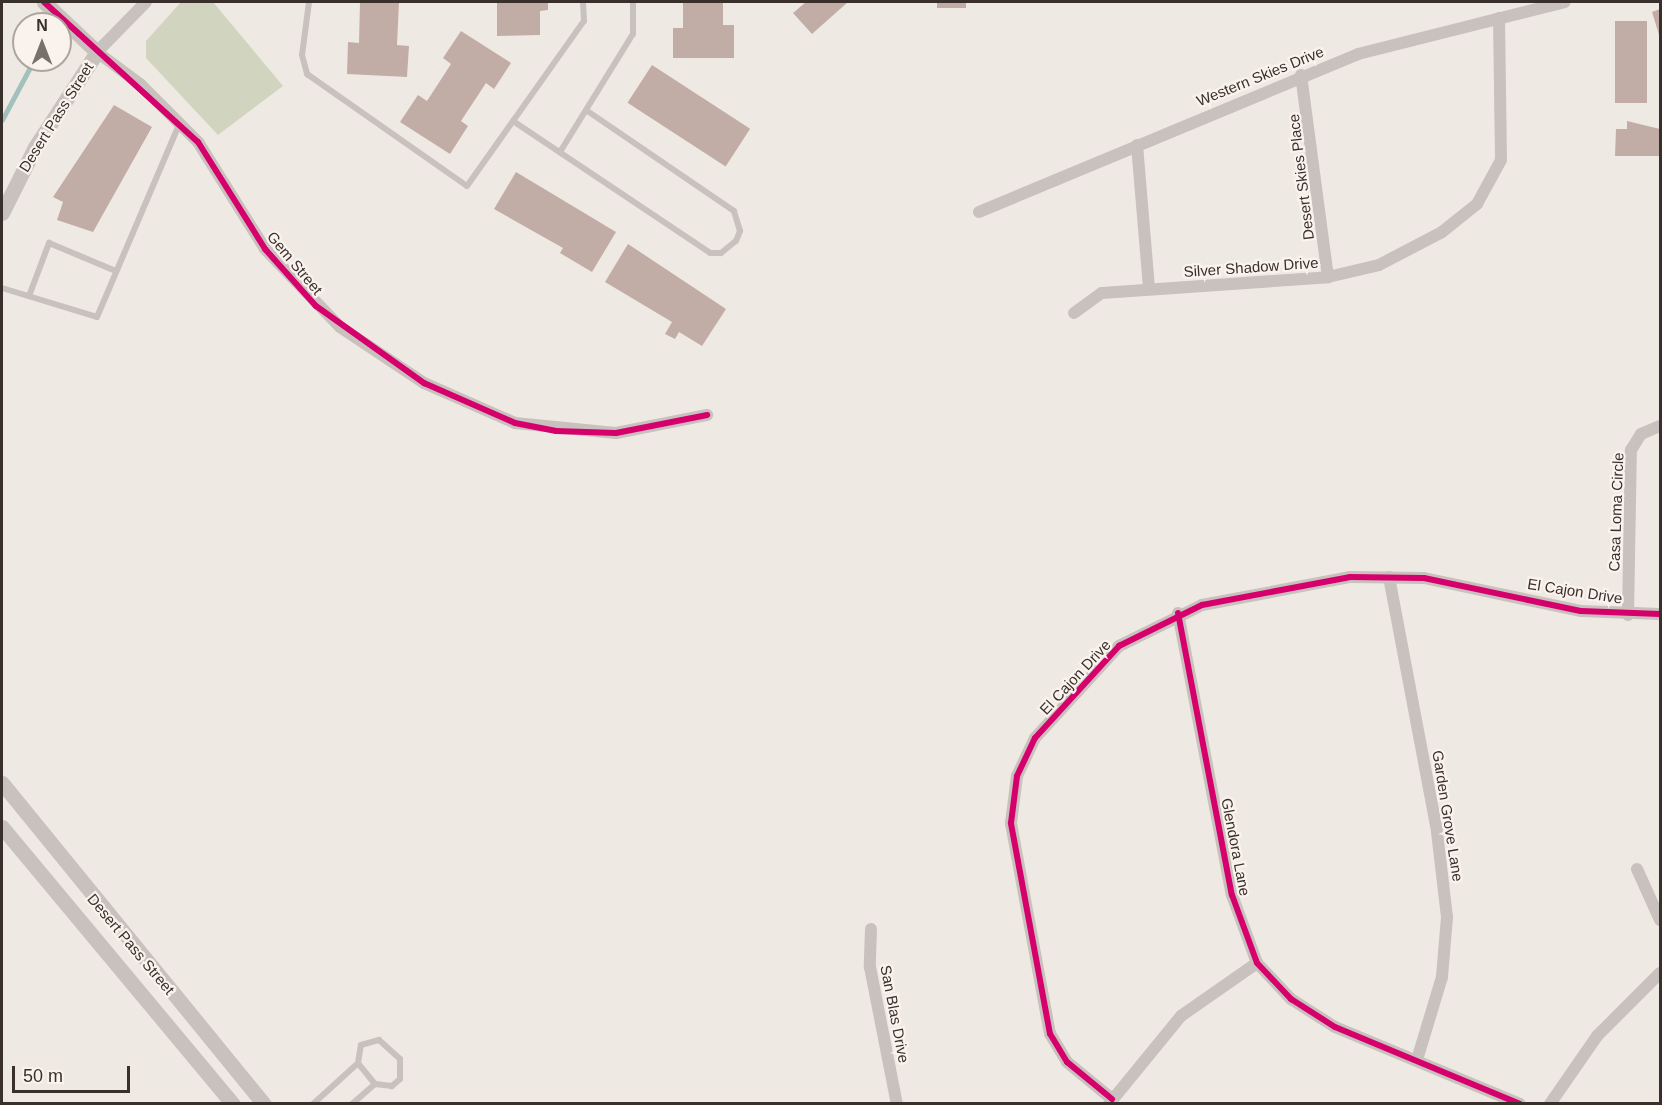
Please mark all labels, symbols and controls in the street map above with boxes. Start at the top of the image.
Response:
north arrow [12,12,72,72]
text: N [36,17,48,34]
street label: Western Skies Drive [1194,42,1326,110]
street label: Desert Pass Street [15,59,97,175]
street label: Desert Skies Place [1284,113,1318,241]
street label: Gem Street [263,228,327,298]
street label: Silver Shadow Drive [1183,253,1319,281]
street label: Casa Loma Circle [1605,452,1627,572]
street label: El Cajon Drive [1526,575,1624,607]
street label: El Cajon Drive [1036,636,1114,718]
street label: Garden Grove Lane [1429,749,1467,883]
street label: Glendora Lane [1218,797,1254,897]
street label: Desert Pass Street [84,890,178,998]
street label: San Blas Drive [877,964,913,1064]
scale bar [15,1054,134,1092]
text: 50 m [23,1066,63,1086]

